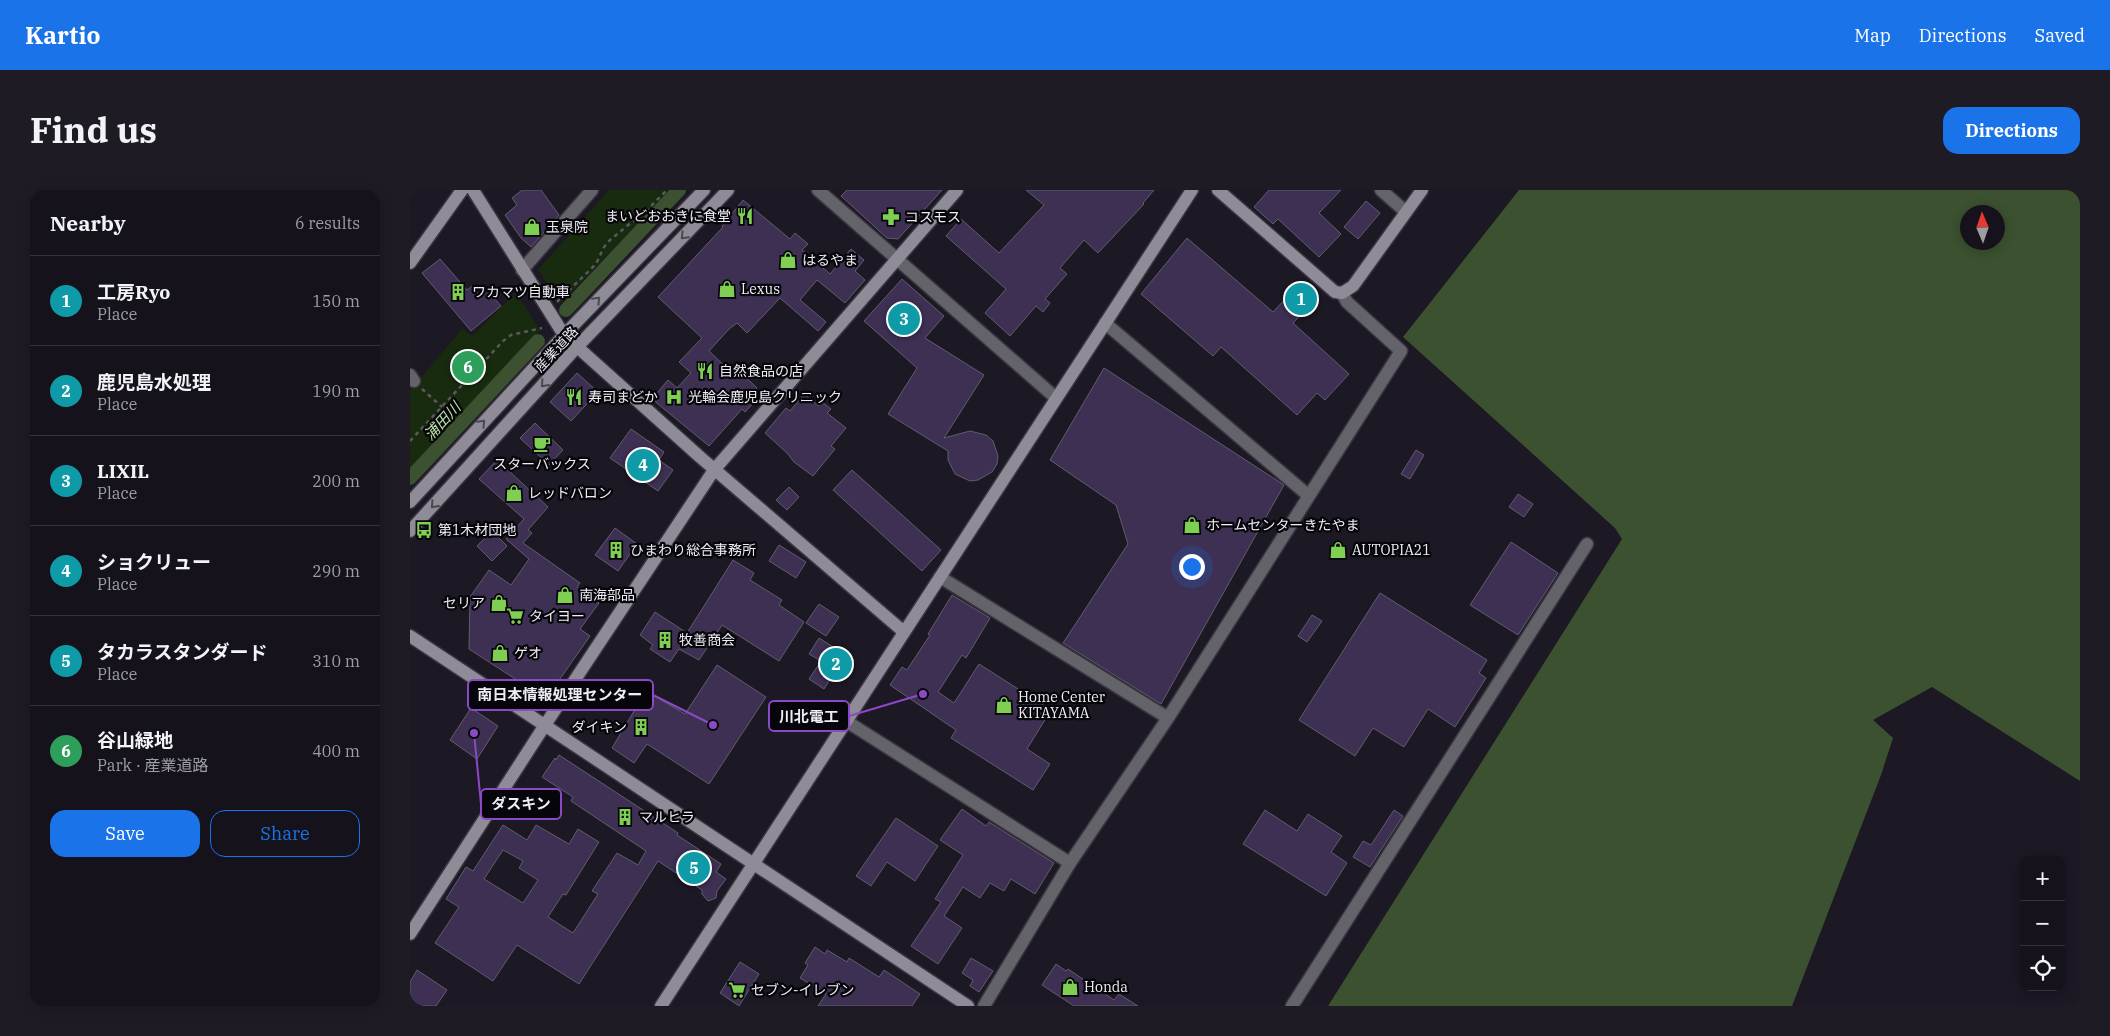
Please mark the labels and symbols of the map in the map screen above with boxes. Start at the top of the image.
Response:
north arrow [1960,205,2005,250]
restaurant icon: まいどおおきに食堂 [735,206,755,226]
place label: まいどおおきに食堂 [605,207,731,225]
pharmacy icon: コスモス [881,207,901,227]
place label: コスモス [905,208,961,226]
shop icon: 玉泉院 [522,217,542,237]
place label: 玉泉院 [546,218,588,236]
one-way arrow [681,231,690,240]
shop icon: はるやま [778,250,798,270]
place label: はるやま [802,251,858,269]
shop icon: Lexus [717,279,737,299]
place label: Lexus [741,280,780,298]
pin: 1 [1285,280,1317,318]
building icon: ワカマツ自動車 [448,282,468,302]
place label: ワカマツ自動車 [472,283,570,301]
one-way arrow [592,297,601,306]
pin: 3 [888,300,920,338]
street label: 産業道路 [530,322,582,376]
pin: 6 [452,348,484,386]
restaurant icon: 自然食品の店 [695,361,715,381]
place label: 自然食品の店 [719,362,803,380]
one-way arrow [540,379,549,388]
restaurant icon: 寿司まどか [564,387,584,407]
hospital icon: 光輪会鹿児島クリニック [664,387,684,407]
place label: 寿司まどか [588,388,658,406]
place label: 光輪会鹿児島クリニック [688,388,842,406]
water label: 浦田川 [420,397,466,444]
one-way arrow [476,420,485,429]
cafe icon: スターバックス [532,434,552,454]
pin: 4 [627,446,659,484]
place label: スターバックス [493,455,591,473]
shop icon: レッドバロン [504,483,524,503]
place label: レッドバロン [528,484,612,502]
one-way arrow [431,499,440,508]
shop icon: ホームセンターきたやま [1182,515,1202,535]
place label: ホームセンターきたやま [1206,516,1360,534]
bus stop icon: 第1木材団地 [414,520,434,540]
place label: 第1木材団地 [438,521,516,539]
building icon: ひまわり総合事務所 [606,540,626,560]
shop icon: AUTOPIA21 [1328,540,1348,560]
place label: ひまわり総合事務所 [630,541,756,559]
place label: AUTOPIA21 [1352,541,1431,559]
your location [1179,554,1205,580]
shop icon: 南海部品 [555,585,575,605]
place label: 南海部品 [579,586,635,604]
shop icon: セリア [489,593,509,613]
place label: セリア [443,594,485,612]
supermarket icon: タイヨー [505,606,525,626]
place label: タイヨー [529,607,585,625]
building icon: 牧善商会 [655,630,675,650]
place label: 牧善商会 [679,631,735,649]
shop icon: ゲオ [490,643,510,663]
place label: ゲオ [514,644,542,662]
pin: 2 [820,645,852,683]
callout: 南日本情報処理センター [468,680,653,710]
text: 南日本情報処理センター [477,685,643,704]
place label: Home Center KITAYAMA [1018,688,1106,722]
shop icon: Home Center KITAYAMA [994,695,1014,715]
callout: 川北電工 [769,701,849,731]
text: 川北電工 [779,707,839,726]
building icon: ダイキン [631,717,651,737]
place label: ダイキン [571,718,627,736]
callout: ダスキン [481,789,561,819]
text: ダスキン [491,794,551,813]
building icon: マルヒラ [615,807,635,827]
place label: マルヒラ [639,808,695,826]
pin: 5 [678,849,710,887]
shop icon: Honda [1060,977,1080,997]
place label: Honda [1084,978,1128,996]
supermarket icon: セブン-イレブン [727,980,747,1000]
place label: セブン-イレブン [751,981,855,999]

